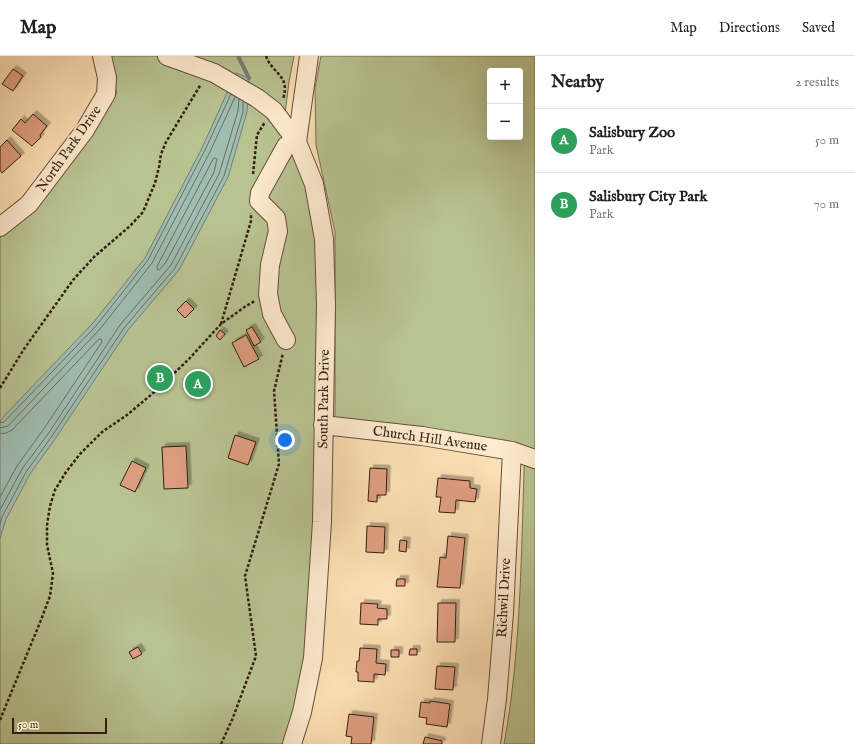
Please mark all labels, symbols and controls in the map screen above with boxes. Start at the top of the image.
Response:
text: Map [20,16,56,40]
text: Map [670,19,697,37]
text: Directions [719,19,780,37]
text: Saved [802,19,835,37]
map controls [487,68,523,140]
button: + [487,68,523,104]
text: Nearby [551,72,604,93]
text: 2 results [795,74,839,91]
street label: North Park Drive [32,102,106,196]
button: − [487,104,523,140]
text: Salisbury Zoo [589,123,675,142]
text: A [560,132,568,149]
text: 50 m [815,132,839,149]
text: Park [589,142,614,159]
text: Salisbury City Park [589,187,707,206]
text: B [560,196,568,213]
text: 70 m [814,196,839,213]
text: Park [589,206,614,223]
street label: South Park Drive [314,349,334,449]
pin: B [147,363,173,393]
pin: A [185,369,211,399]
street label: Church Hill Avenue [372,422,489,456]
your location [275,430,295,450]
street label: Richwil Drive [493,557,515,638]
scale bar [12,716,107,735]
text: 50 m [18,718,38,732]

